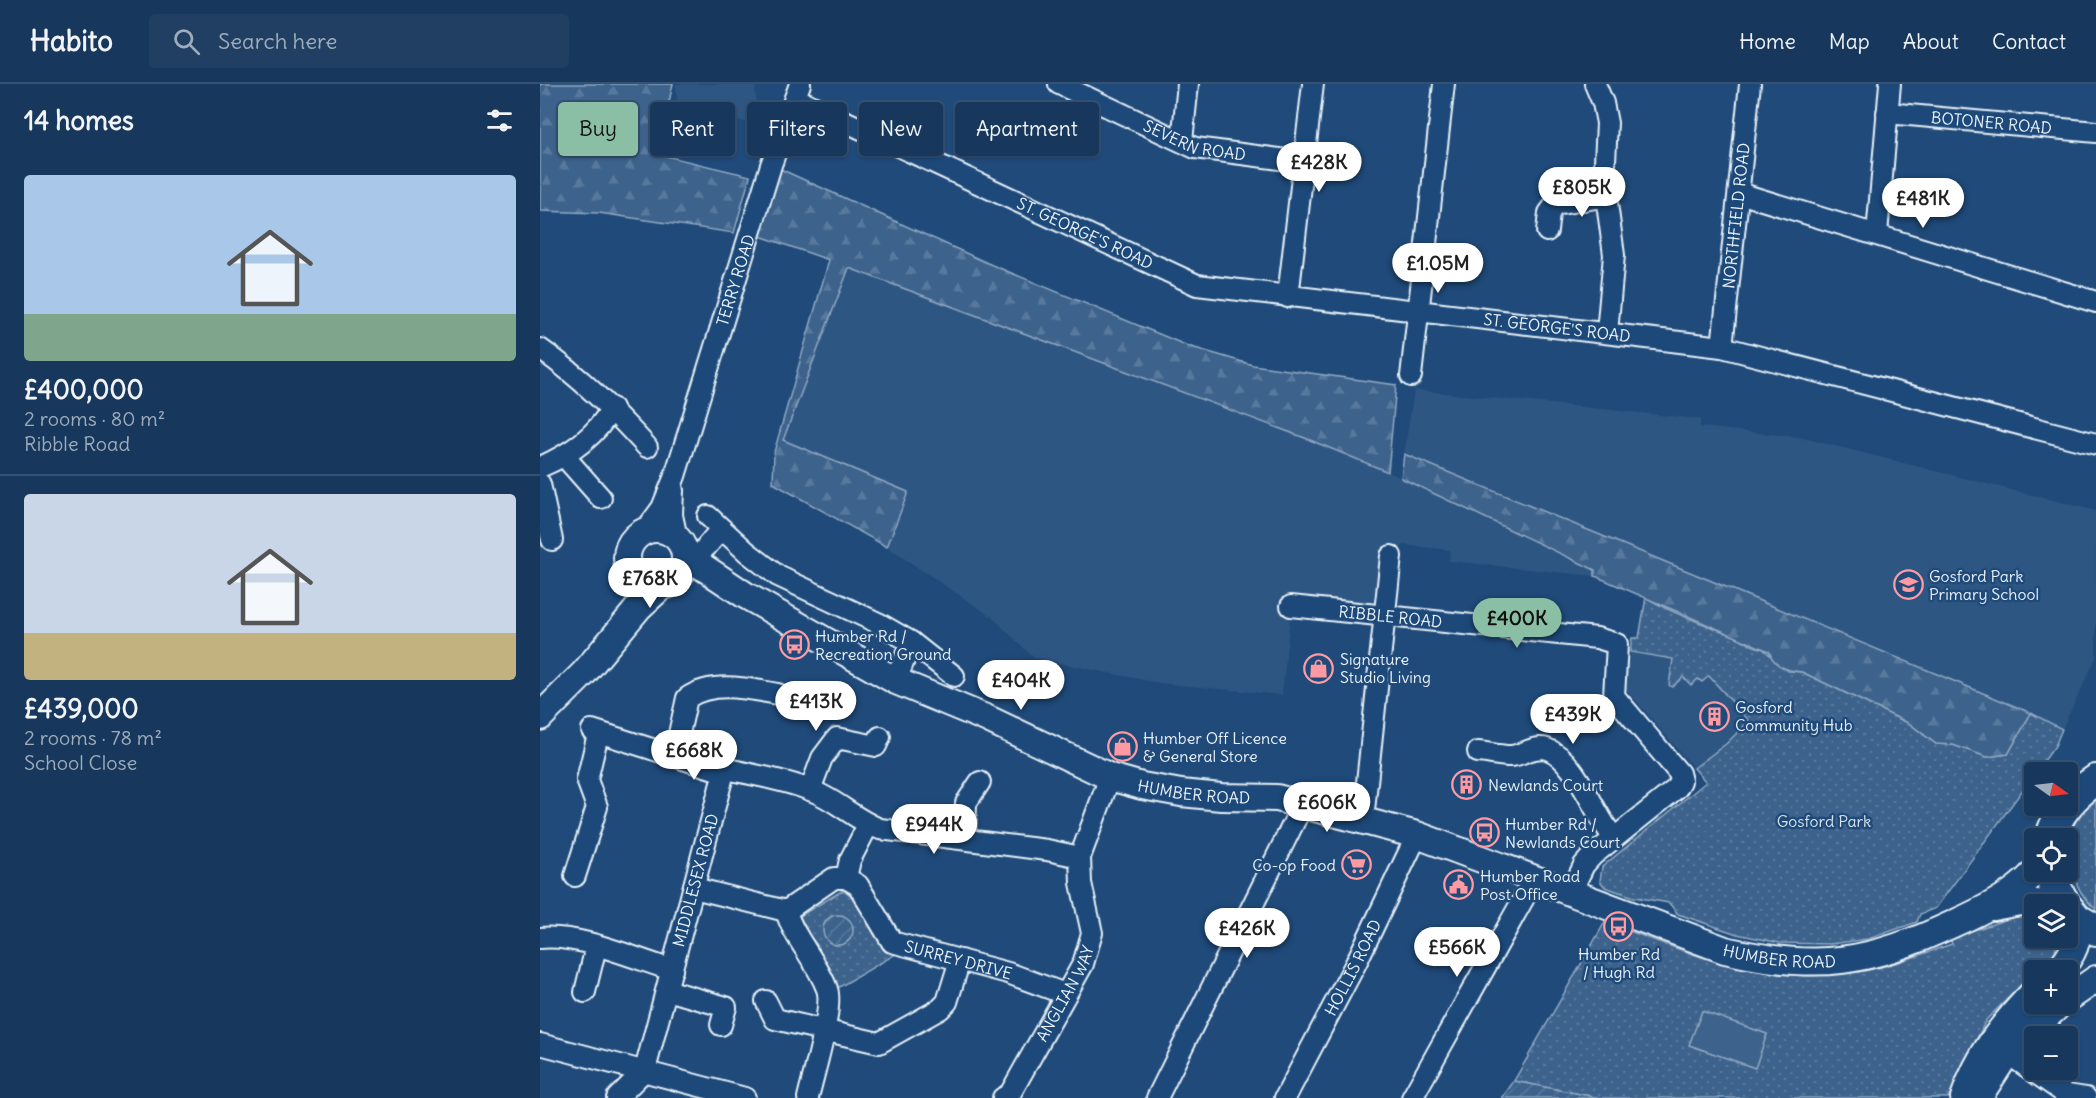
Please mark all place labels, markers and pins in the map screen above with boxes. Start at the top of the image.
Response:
pin: £428K [1277,142,1361,193]
pin: £805K [1540,167,1624,218]
pin: £481K [1881,178,1965,229]
pin: £1.05M [1389,243,1487,294]
pin: £768K [608,558,692,609]
place label: Gosford Park Primary School [1929,566,2039,604]
school or university icon: Gosford Park Primary School [1892,569,1924,601]
pin: £400K [1475,598,1559,649]
place label: Humber Rd / Recreation Ground [815,626,951,664]
bus stop icon: Humber Rd / Recreation Ground [778,629,810,661]
place label: Signature Studio Living [1340,649,1431,687]
shop icon: Signature Studio Living [1303,652,1335,684]
pin: £404K [979,660,1063,711]
pin: £413K [774,681,858,732]
pin: £439K [1531,694,1615,745]
place label: Gosford Community Hub [1735,697,1853,735]
building icon: Gosford Community Hub [1698,700,1730,732]
place label: Humber Off Licence & General Store [1143,728,1287,766]
pin: £668K [652,730,736,781]
shop icon: Humber Off Licence & General Store [1106,731,1138,763]
building icon: Newlands Court [1451,769,1483,801]
place label: Newlands Court [1488,775,1604,795]
pin: £606K [1285,782,1369,833]
pin: £944K [892,804,976,855]
place label: Humber Rd / Newlands Court [1505,814,1621,852]
bus stop icon: Humber Rd / Newlands Court [1468,817,1500,849]
supermarket icon: Co-op Food [1341,849,1373,881]
place label: Co-op Food [1252,855,1336,875]
place label: Humber Road Post Office [1480,866,1580,904]
public building icon: Humber Road Post Office [1443,869,1475,901]
pin: £426K [1205,908,1289,959]
bus stop icon: Humber Rd / Hugh Rd [1603,910,1635,942]
pin: £566K [1415,927,1499,978]
place label: Humber Rd / Hugh Rd [1578,944,1660,982]

